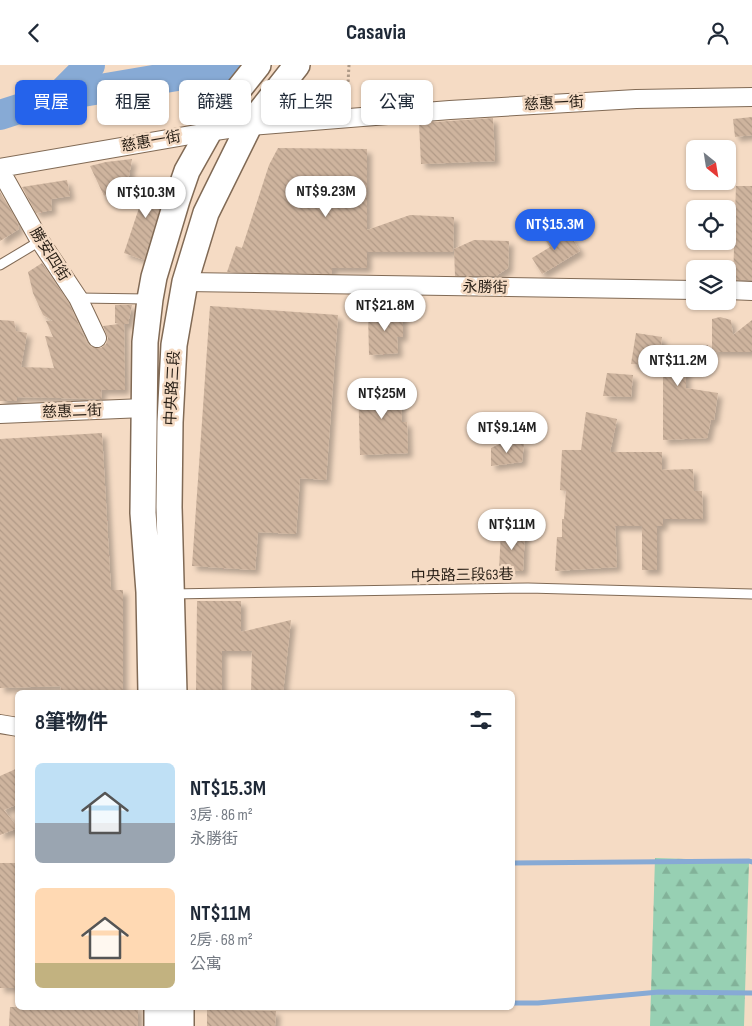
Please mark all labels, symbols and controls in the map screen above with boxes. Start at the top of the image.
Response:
icon: back [20,19,48,47]
text: Casavia [346,19,406,46]
icon: person [704,19,732,47]
chip: 買屋 [15,80,87,125]
chip: 租屋 [97,80,169,125]
chip: 篩選 [179,80,251,125]
chip: 新上架 [261,80,351,125]
chip: 公寓 [361,80,433,125]
street label: 慈惠一街 [524,92,584,115]
street label: 慈惠一街 [120,127,182,156]
north arrow [686,140,736,190]
map controls [686,140,736,310]
pin: NT$9.23M [274,175,378,218]
pin: NT$10.3M [94,177,198,219]
text: NT$9.23M [296,182,356,201]
text: NT$10.3M [117,183,175,202]
button: locate [686,200,736,250]
pin: NT$15.3M [503,209,607,251]
text: NT$15.3M [526,215,584,234]
street label: 勝安四街 [26,224,74,285]
button: layers [686,260,736,310]
street label: 永勝街 [462,278,508,297]
pin: NT$21.8M [333,289,437,332]
text: NT$21.8M [356,296,414,315]
pin: NT$11.2M [626,345,730,387]
street label: 中央路三段 [161,350,184,426]
text: NT$11.2M [649,351,707,370]
pin: NT$25M [341,377,423,420]
text: NT$25M [358,384,406,403]
street label: 慈惠二街 [42,401,102,422]
pin: NT$9.14M [455,411,559,454]
text: NT$9.14M [478,418,536,437]
pin: NT$11M [471,509,553,551]
text: NT$11M [489,515,535,534]
street label: 中央路三段63巷 [410,565,514,586]
icon: filters [467,706,495,734]
text: 8筆物件 [35,710,108,735]
text: NT$15.3M [190,776,266,801]
icon: home [75,783,135,843]
text: 3房 · 86 m² [190,806,253,825]
text: 永勝街 [190,830,238,849]
text: NT$11M [190,901,251,926]
icon: home [75,908,135,968]
text: 2房 · 68 m² [190,931,253,950]
text: 公寓 [190,955,222,974]

